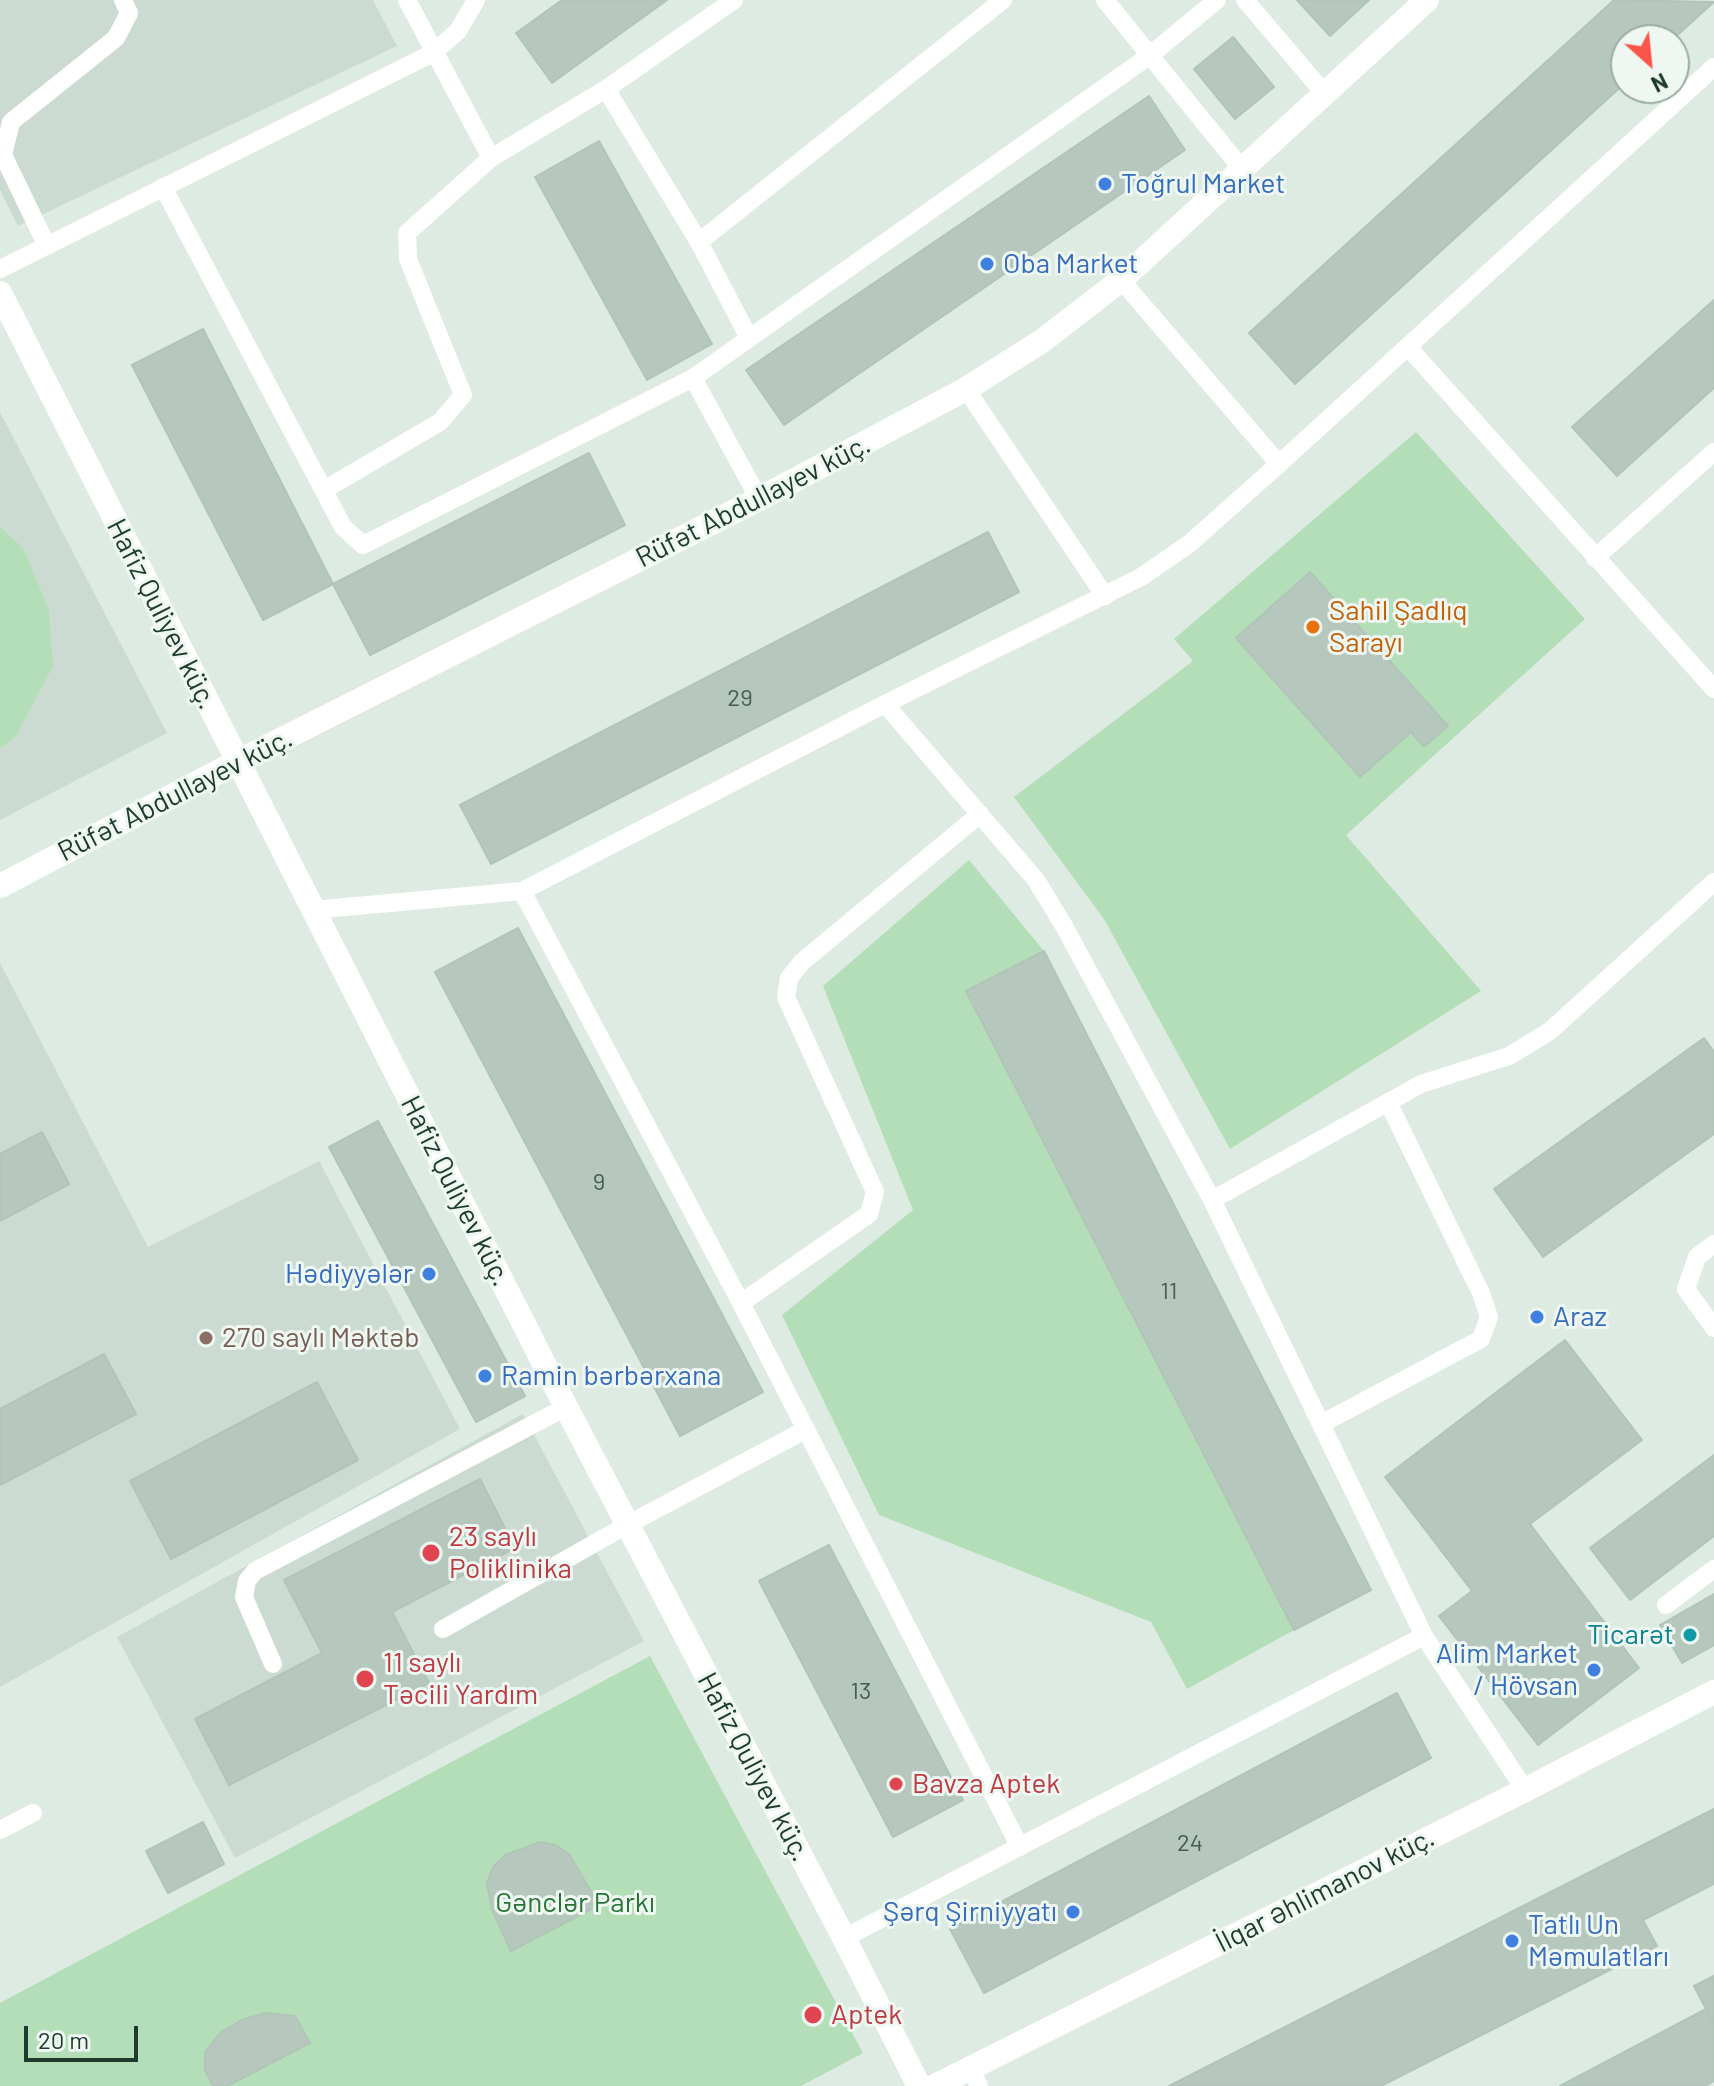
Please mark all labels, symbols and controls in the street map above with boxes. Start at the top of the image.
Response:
north arrow [1610,24,1690,104]
text: N [1648,69,1672,99]
place label: Toğrul Market [1121,167,1285,201]
marker: Toğrul Market [1096,175,1114,193]
place label: Oba Market [1003,247,1139,281]
marker: Oba Market [978,255,996,273]
street label: Rüfət Abdullayev küç. [630,427,876,575]
street label: Hafiz Quliyev küç. [100,513,224,715]
place label: Sahil Şadlıq Sarayı [1329,594,1468,660]
marker: Sahil Şadlıq Sarayı [1304,618,1322,636]
house number: 29 [727,684,753,712]
street label: Rüfət Abdullayev küç. [52,721,298,869]
street label: Hafiz Quliyev küç. [394,1090,518,1292]
house number: 9 [593,1168,605,1196]
place label: Hədiyyələr [285,1257,413,1291]
marker: Hədiyyələr [420,1265,438,1283]
house number: 11 [1161,1277,1177,1305]
place label: Araz [1553,1300,1607,1334]
marker: Araz [1528,1308,1546,1326]
place label: 270 saylı Məktəb [222,1321,420,1355]
marker: 270 saylı Məktəb [197,1329,215,1347]
place label: Ramin bərbərxana [501,1359,721,1393]
marker: Ramin bərbərxana [476,1367,494,1385]
place label: 23 saylı Poliklinika [449,1520,572,1586]
marker: 23 saylı Poliklinika [420,1542,442,1564]
place label: Ticarət [1587,1618,1674,1652]
marker: Ticarət [1681,1626,1699,1644]
place label: Alim Market / Hövsan [1436,1637,1578,1703]
place label: 11 saylı Təcili Yardım [383,1646,538,1712]
marker: Alim Market / Hövsan [1585,1661,1603,1679]
street label: Hafiz Quliyev küç. [690,1667,818,1867]
marker: 11 saylı Təcili Yardım [354,1668,376,1690]
house number: 13 [851,1677,871,1705]
place label: Bavza Aptek [912,1767,1060,1801]
marker: Bavza Aptek [887,1775,905,1793]
street label: İlqar Əhlimanov küç. [1210,1820,1440,1960]
house number: 24 [1177,1829,1203,1857]
park label: Gənclər Parkı [495,1886,655,1920]
place label: Şərq Şirniyyatı [883,1895,1057,1929]
marker: Şərq Şirniyyatı [1064,1903,1082,1921]
place label: Tatlı Un Məmulatları [1528,1908,1669,1974]
marker: Tatlı Un Məmulatları [1503,1932,1521,1950]
place label: Aptek [831,1998,902,2032]
marker: Aptek [802,2004,824,2026]
scale bar [28,2010,142,2060]
text: 20 m [38,2025,89,2054]

